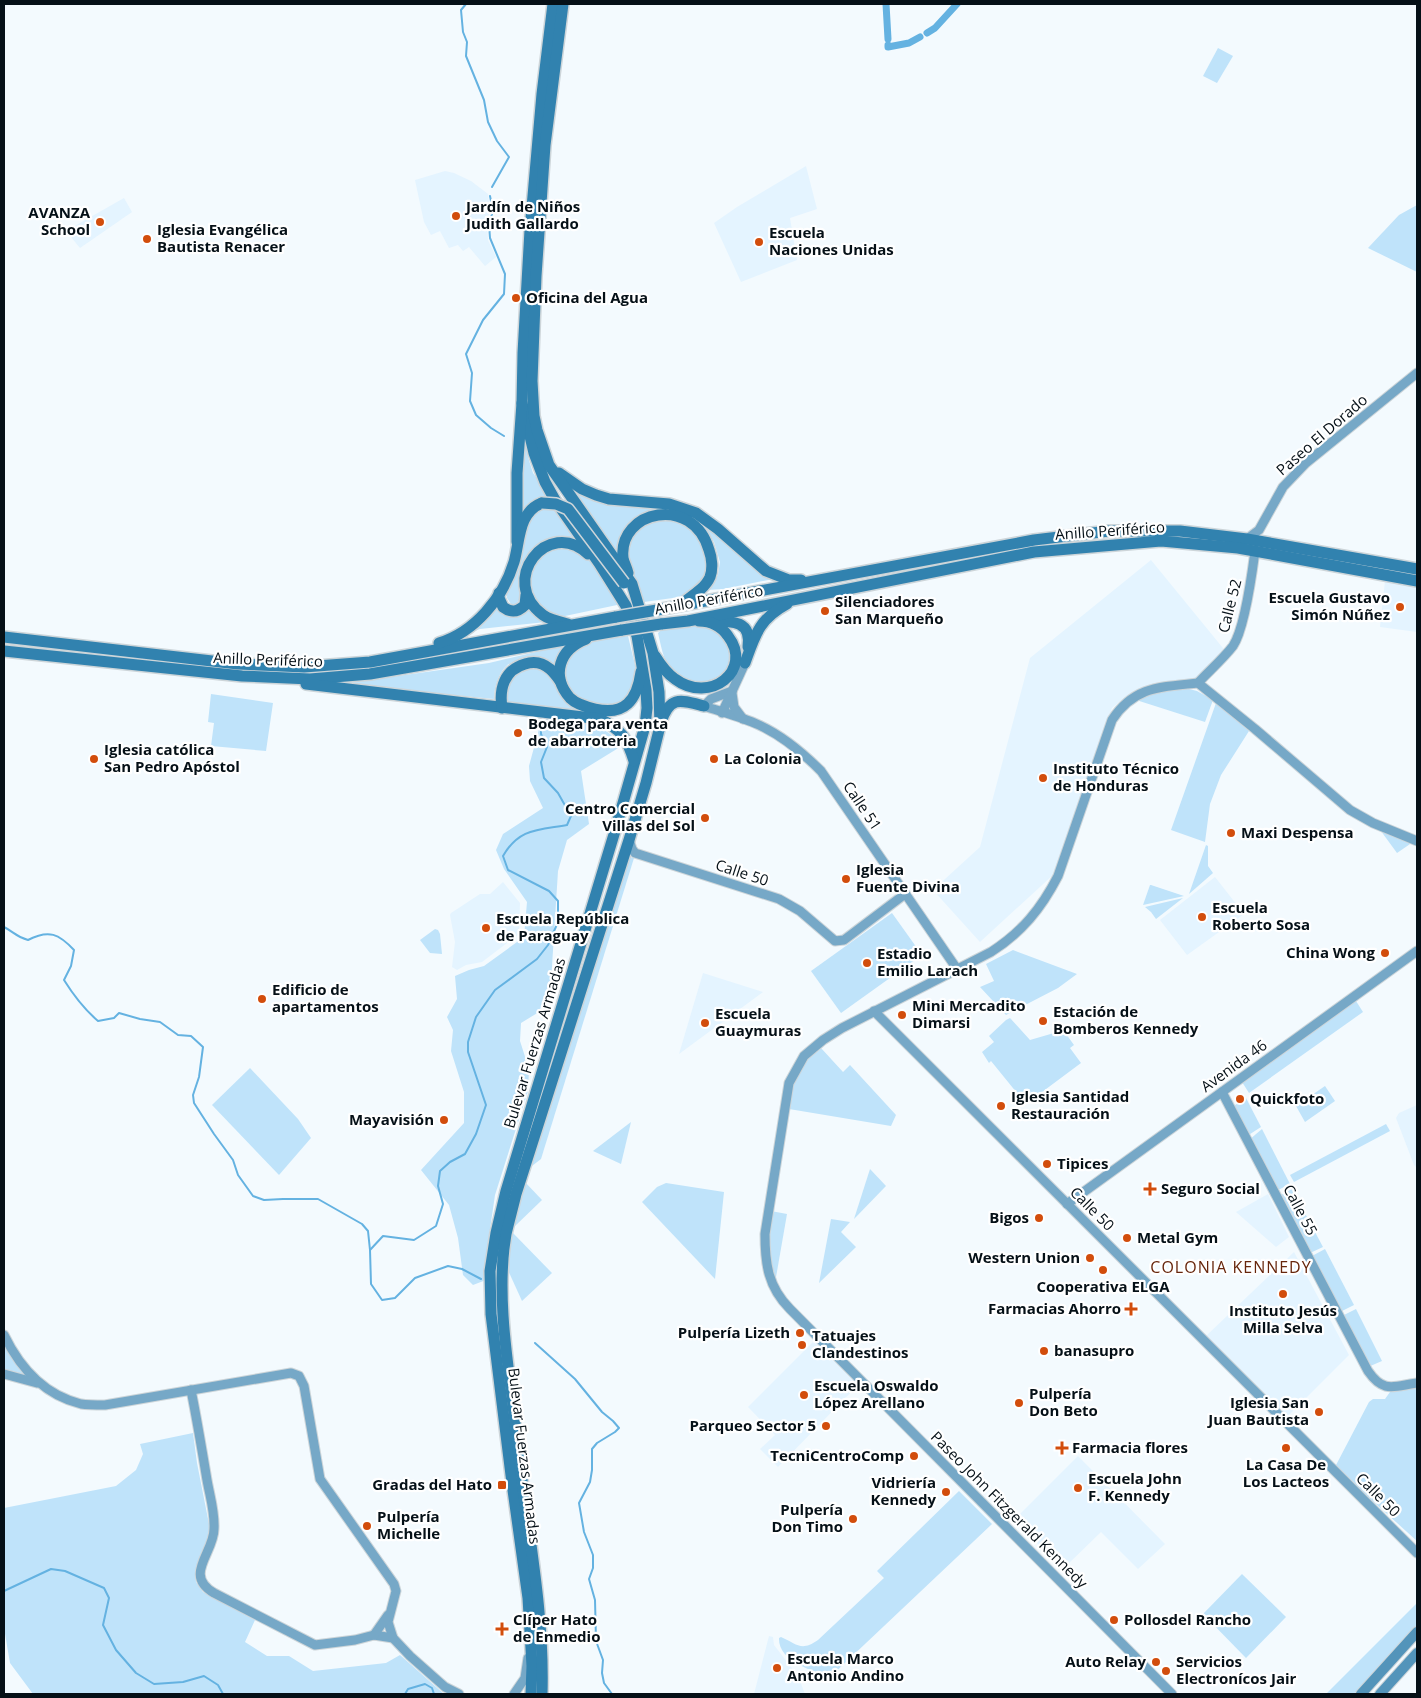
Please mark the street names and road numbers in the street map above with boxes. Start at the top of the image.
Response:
street label: Paseo El Dorado [1272,389,1371,479]
street label: Anillo Periférico [1054,516,1165,544]
street label: Calle 52 [1213,577,1245,635]
street label: Anillo Periférico [653,580,765,618]
street label: Anillo Periférico [213,647,323,671]
street label: Calle 51 [839,777,886,834]
street label: Calle 50 [713,854,771,890]
street label: Bulevar Fuerzas Armadas [499,955,570,1130]
street label: Avenida 46 [1196,1034,1270,1096]
street label: Calle 55 [1279,1181,1323,1238]
street label: Calle 50 [1066,1182,1119,1235]
street label: Bulevar Fuerzas Armadas [504,1367,546,1545]
street label: Paseo John Fitzgerald Kennedy [927,1427,1093,1592]
street label: Calle 50 [1352,1468,1405,1521]

